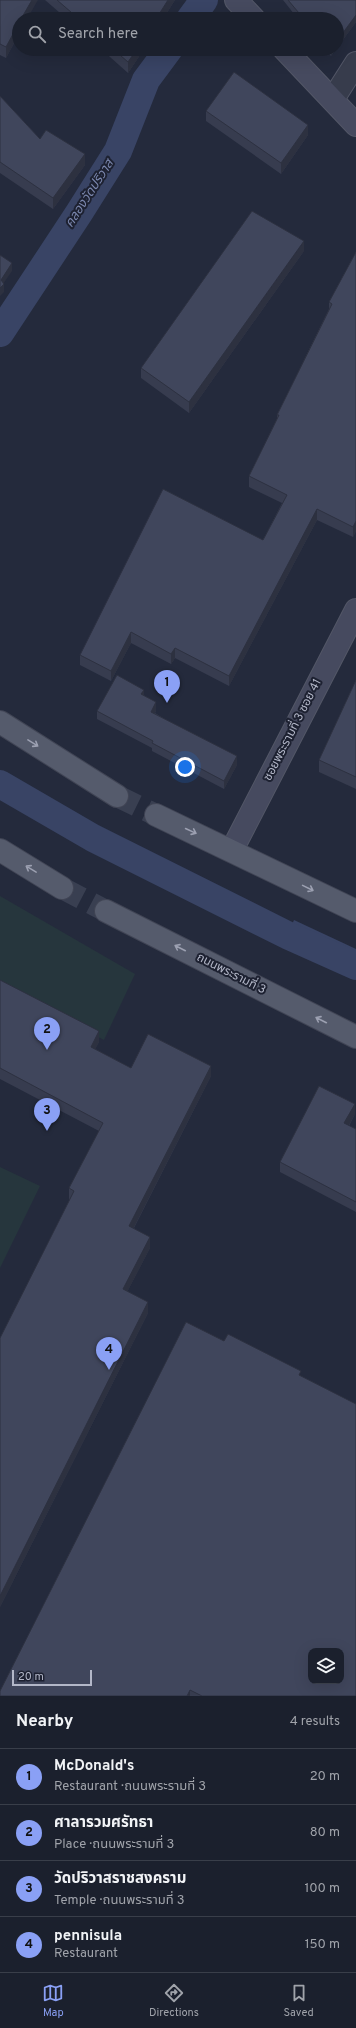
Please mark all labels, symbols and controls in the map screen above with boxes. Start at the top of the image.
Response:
search box [12,12,344,56]
icon: search [26,23,48,45]
text: Search here [58,25,138,44]
water label: คลองวัดปริวาส [62,156,119,231]
pin: 1 [154,670,180,703]
street label: ซอยพระรามที่ 3 ซอย 41 [259,675,326,784]
one-way arrow [27,739,38,747]
your location [175,757,195,777]
one-way arrow [185,828,197,835]
one-way arrow [26,865,37,873]
one-way arrow [302,885,314,892]
one-way arrow [175,944,187,951]
street label: ถนนพระรามที่ 3 [194,948,269,998]
one-way arrow [315,1016,327,1023]
pin: 2 [34,1017,60,1050]
pin: 3 [34,1098,60,1131]
pin: 4 [96,1337,122,1370]
map controls [308,1648,344,1684]
button: layers [308,1648,344,1684]
scale bar [12,1668,92,1687]
text: 20 m [18,1670,44,1684]
text: Nearby [16,1711,73,1733]
text: 4 results [290,1714,340,1730]
text: McDonald's [54,1757,134,1776]
text: 1 [26,1769,32,1785]
text: 20 m [310,1769,340,1785]
text: Restaurant · ถนนพระรามที่ 3 [54,1779,206,1795]
text: ศาลารวมศรัทธา [54,1814,153,1833]
text: 2 [25,1825,33,1841]
text: 80 m [310,1825,340,1841]
text: Place · ถนนพระรามที่ 3 [54,1837,174,1853]
text: วัดปริวาสราชสงคราม [54,1870,186,1889]
text: 3 [25,1881,33,1897]
text: 100 m [304,1881,340,1897]
text: Temple · ถนนพระรามที่ 3 [54,1893,185,1909]
text: pennisula [54,1927,122,1946]
text: 4 [25,1937,33,1953]
text: 150 m [305,1937,340,1953]
text: Restaurant [54,1946,118,1962]
tab: Map [42,1982,64,2020]
tab: Directions [149,1982,199,2020]
tab: Saved [283,1982,314,2020]

